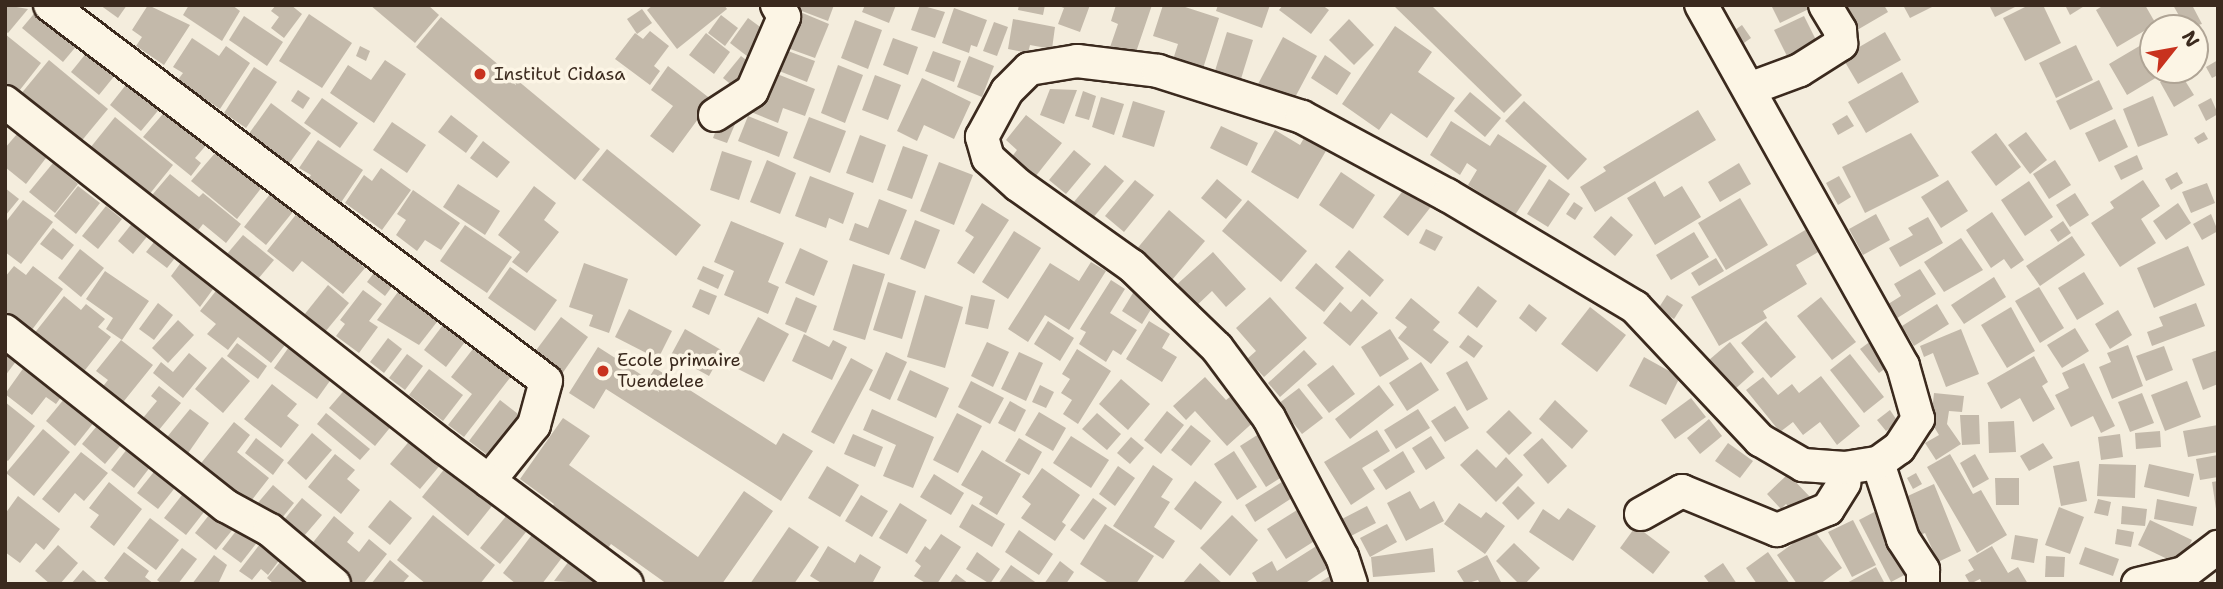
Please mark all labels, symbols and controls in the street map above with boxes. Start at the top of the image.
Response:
north arrow [2139,14,2209,84]
text: N [2176,26,2205,52]
place label: Institut Cidasa [494,63,625,85]
marker: Institut Cidasa [472,66,488,82]
place label: Ecole primaire Tuendelee [617,350,741,392]
marker: Ecole primaire Tuendelee [595,363,611,379]

